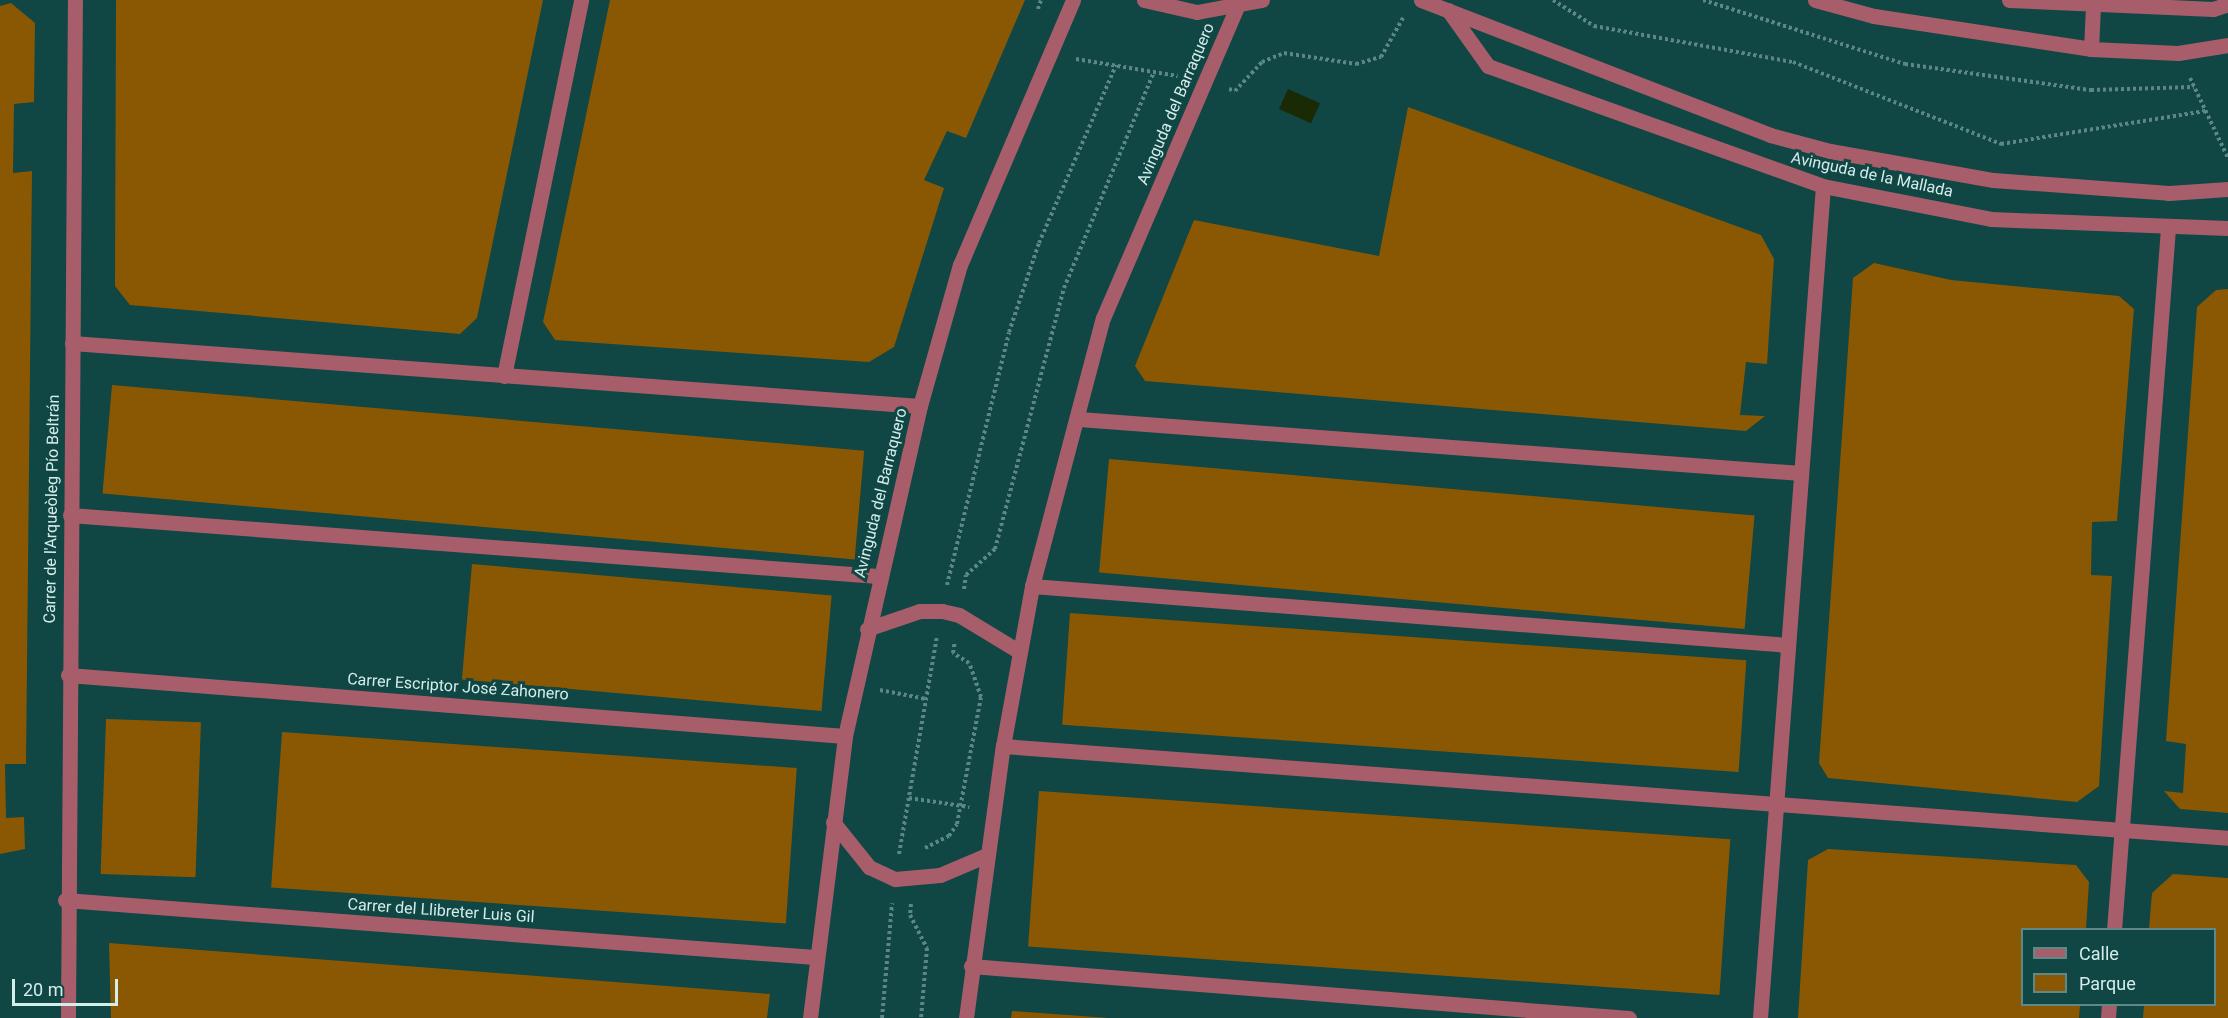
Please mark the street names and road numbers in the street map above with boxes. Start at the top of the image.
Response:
street label: Avinguda del Barraquero [1133,20,1219,188]
street label: Avinguda de la Mallada [1789,148,1955,202]
street label: Carrer de l'Arqueòleg Pío Beltrán [40,394,64,624]
street label: Avinguda del Barraquero [851,406,911,580]
street label: Carrer Escriptor José Zahonero [347,670,569,704]
street label: Carrer del Llibreter Luis Gil [347,895,535,927]

